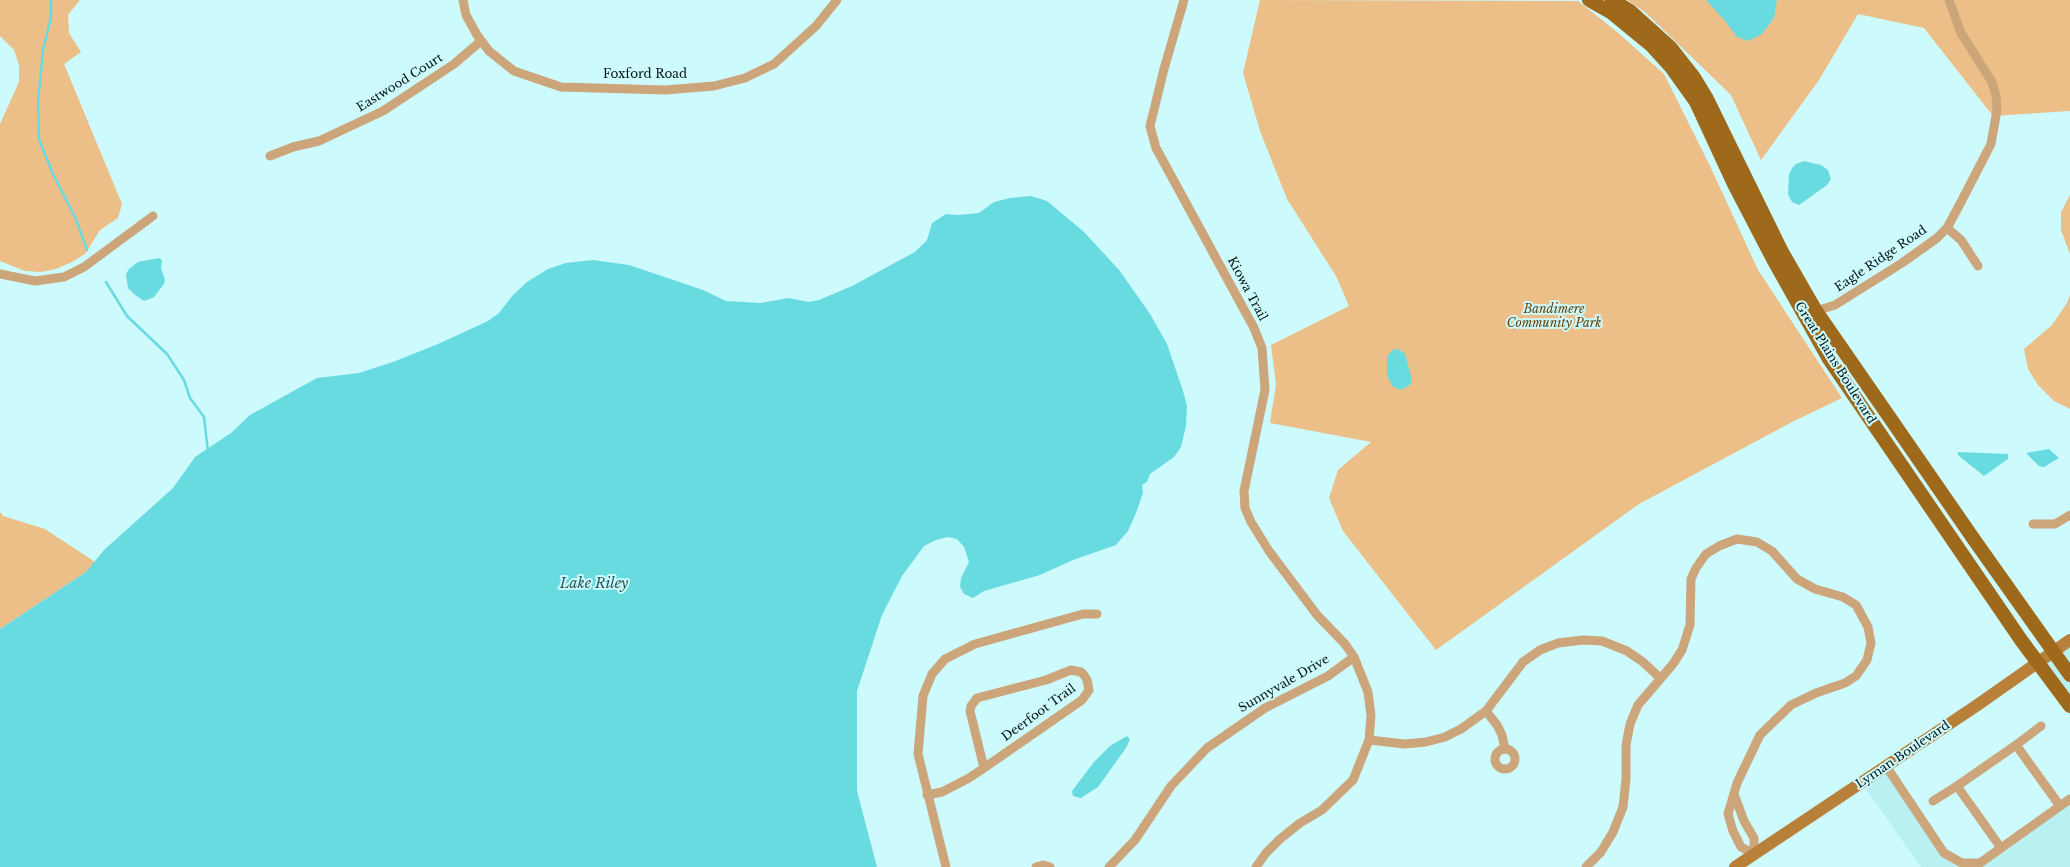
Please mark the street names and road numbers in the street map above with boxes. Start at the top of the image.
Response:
street label: Eastwood Court [354,51,446,115]
street label: Foxford Road [603,68,687,82]
street label: Eagle Ridge Road [1832,223,1930,295]
street label: Kiowa Trail [1224,255,1270,323]
street label: Great Plains Boulevard [1792,299,1878,427]
street label: Sunnyvale Drive [1236,652,1332,716]
street label: Deerfoot Trail [999,681,1079,745]
street label: Lyman Boulevard [1853,718,1953,792]

